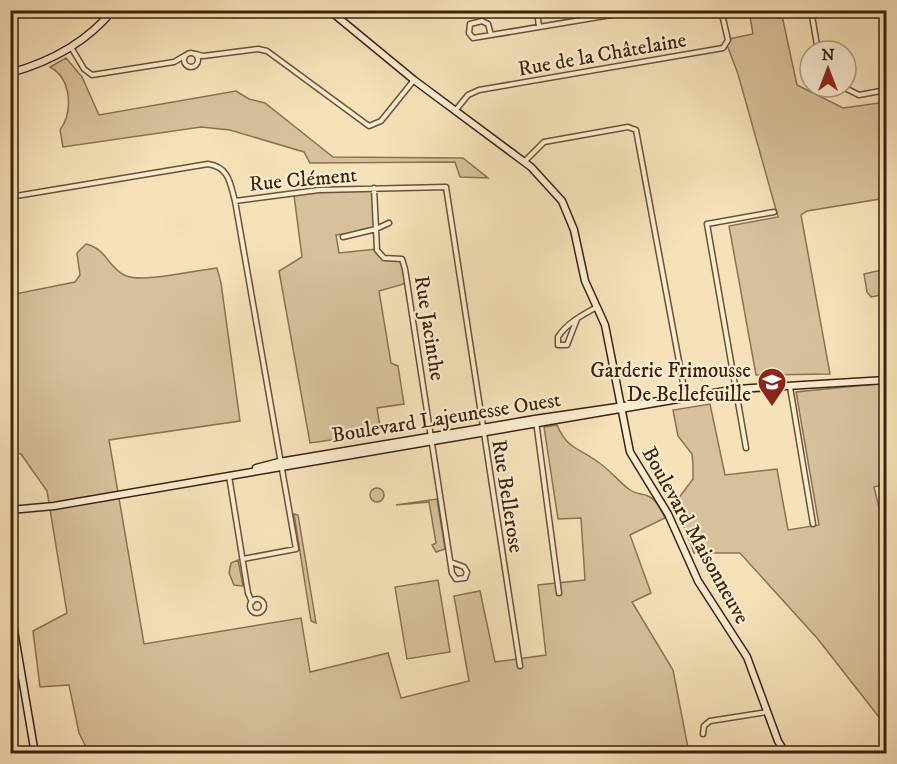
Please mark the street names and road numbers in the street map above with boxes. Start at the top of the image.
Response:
street label: Rue de la Châtelaine [516,27,689,83]
street label: Rue Clément [248,162,358,198]
street label: Rue Jacinthe [408,274,450,383]
street label: Boulevard Lajeunesse Ouest [330,387,563,449]
street label: Rue Bellerose [485,438,529,555]
street label: Boulevard Maisonneuve [636,442,755,629]

